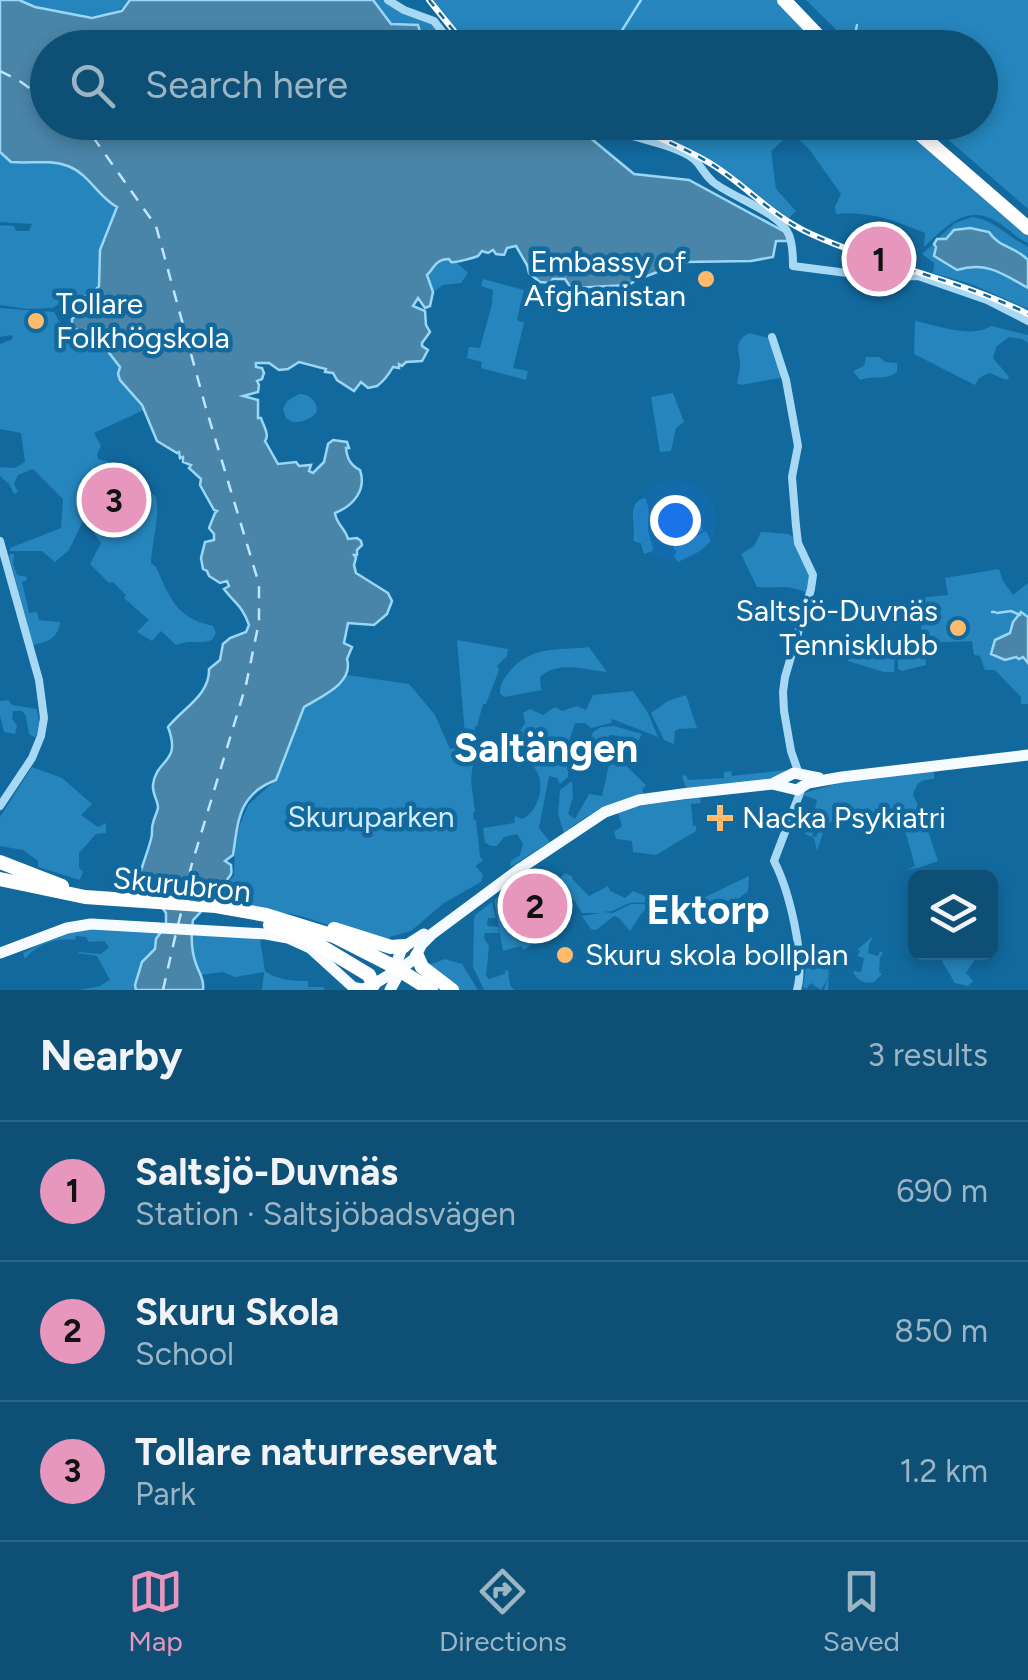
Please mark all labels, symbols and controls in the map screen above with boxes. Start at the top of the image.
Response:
search box [30,30,998,140]
icon: search [65,58,120,113]
text: Search here [145,62,348,108]
pin: 1 [846,222,912,296]
place label: Embassy of Afghanistan [524,243,686,314]
marker: Embassy of Afghanistan [695,268,717,290]
place label: Tollare Folkhögskola [56,285,230,356]
marker: Tollare Folkhögskola [25,310,47,332]
pin: 3 [82,462,146,538]
your location [650,495,701,546]
place label: Saltsjö-Duvnäs Tennisklubb [735,592,938,663]
marker: Saltsjö-Duvnäs Tennisklubb [947,617,969,639]
district label: Saltängen [454,724,638,772]
park label: Skuruparken [287,798,455,835]
place label: Nacka Psykiatri [742,799,946,836]
marker: Nacka Psykiatri [707,805,733,831]
street label: Skurubron [111,859,253,910]
pin: 2 [502,868,568,944]
map controls [908,870,998,960]
button: layers [908,870,998,960]
district label: Ektorp [646,886,770,934]
place label: Skuru skola bollplan [585,936,848,973]
marker: Skuru skola bollplan [554,944,576,966]
text: Nearby [40,1030,182,1081]
text: 3 results [868,1036,988,1074]
text: Saltsjö-Duvnäs [135,1149,398,1195]
text: 1 [66,1172,79,1210]
text: 690 m [896,1172,988,1210]
text: Station · Saltsjöbadsvägen [135,1195,516,1233]
text: Skuru Skola [135,1289,339,1335]
text: 2 [63,1312,82,1350]
text: 850 m [894,1312,988,1350]
text: School [135,1335,234,1373]
text: Tollare naturreservat [135,1429,498,1475]
text: 3 [64,1452,81,1490]
text: 1.2 km [900,1452,988,1490]
text: Park [135,1475,196,1513]
tab: Map [128,1564,183,1658]
tab: Directions [439,1564,567,1658]
tab: Saved [823,1564,900,1658]

